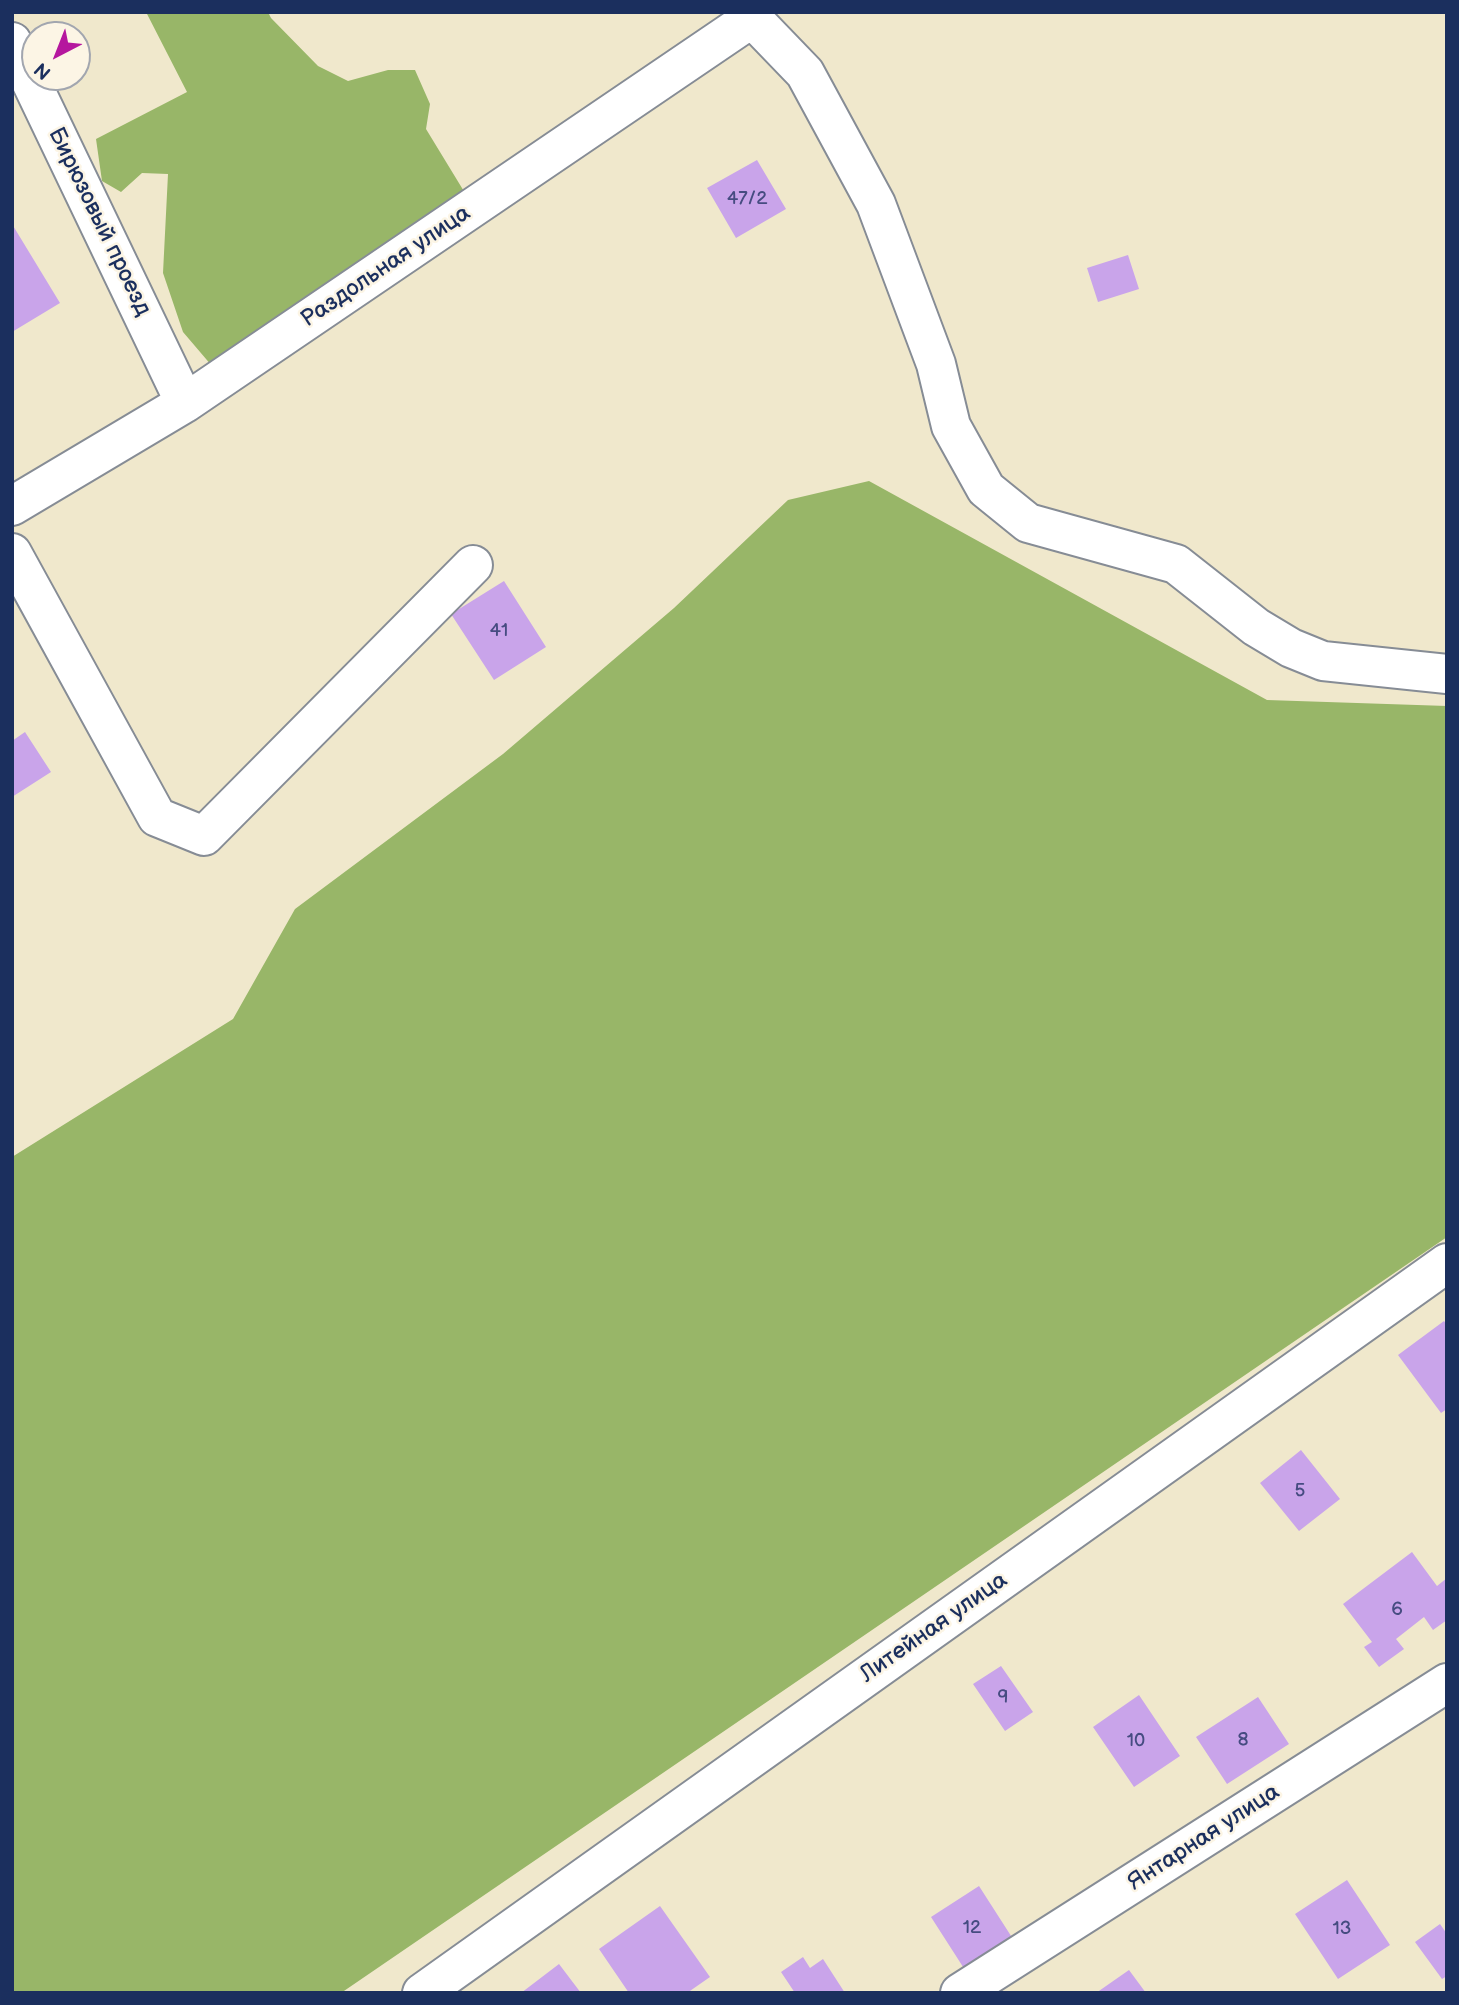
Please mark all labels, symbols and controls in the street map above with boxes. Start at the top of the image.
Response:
north arrow [21,21,91,91]
text: N [30,57,56,84]
street label: Бирюзовый проезд [41,123,157,321]
house number: 47/2 [727,188,767,210]
street label: Раздольная улица [296,200,476,334]
house number: 41 [490,620,508,642]
house number: 5 [1295,1480,1305,1502]
street label: Литейная улица [855,1567,1013,1689]
house number: 6 [1391,1599,1403,1621]
house number: 9 [998,1687,1008,1709]
house number: 8 [1237,1729,1249,1751]
house number: 10 [1127,1730,1145,1752]
street label: Янтарная улица [1123,1779,1285,1897]
house number: 12 [963,1917,981,1939]
house number: 13 [1332,1918,1352,1940]

